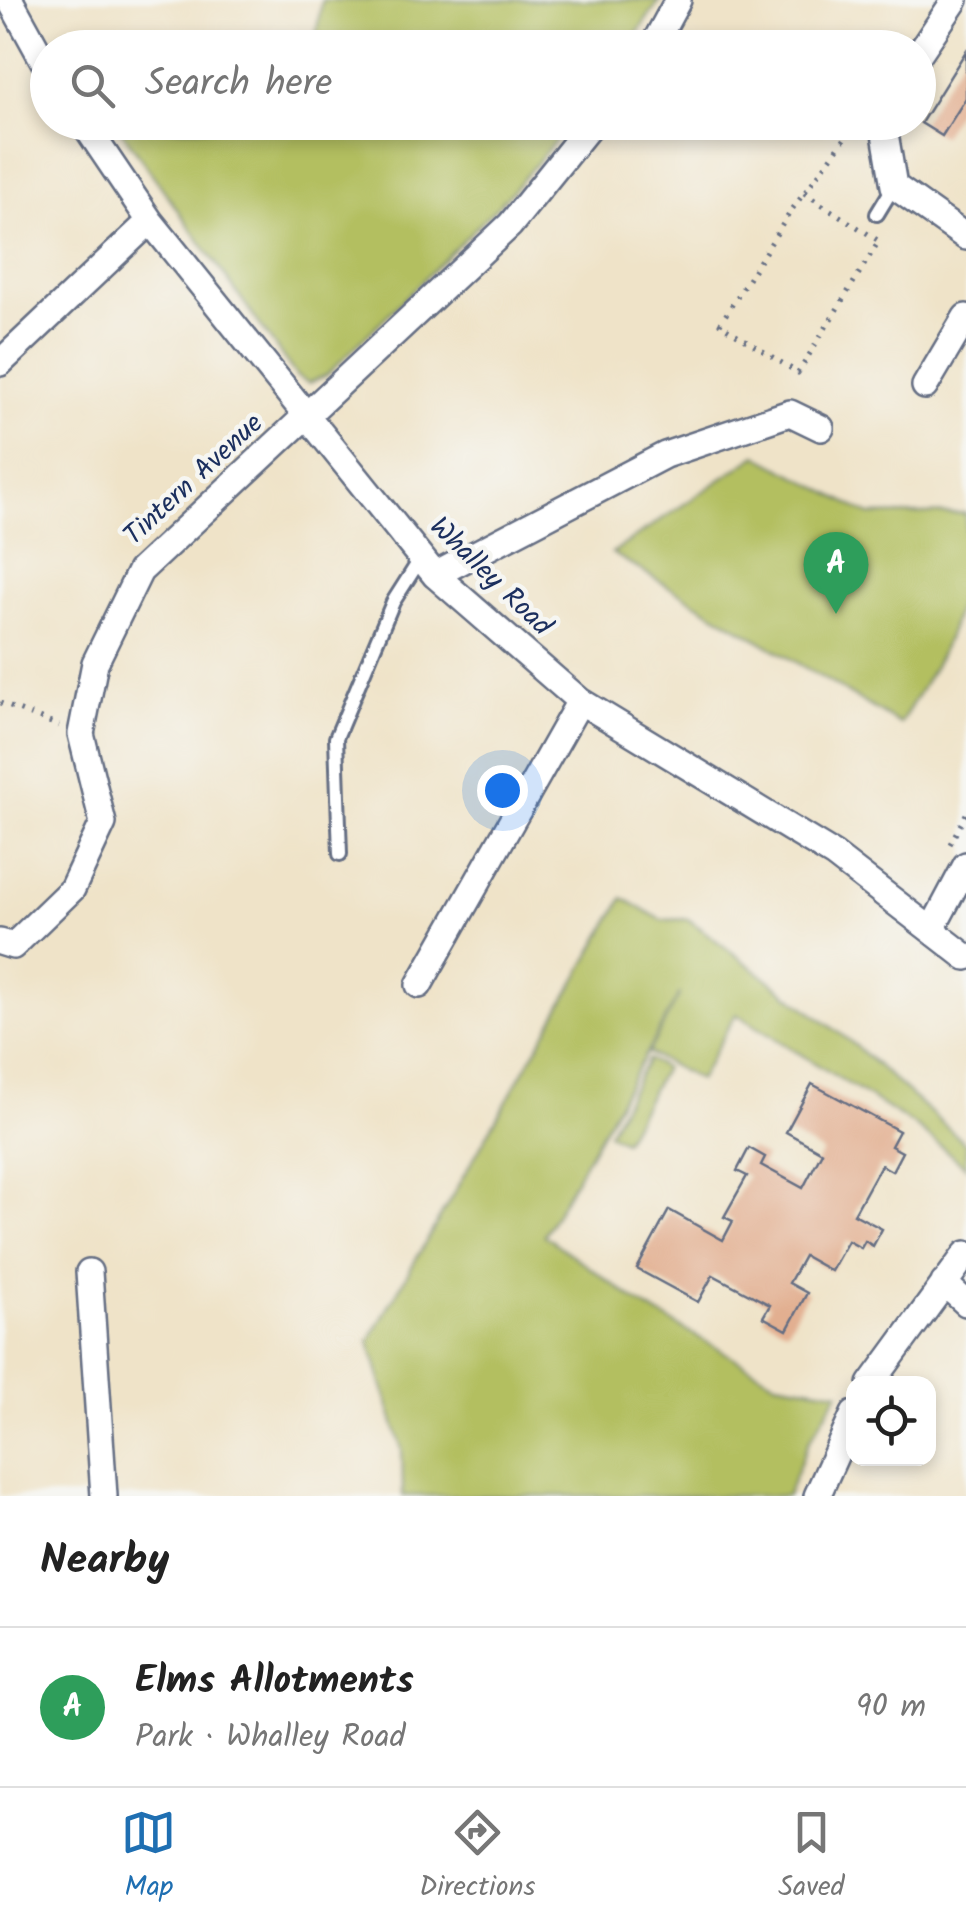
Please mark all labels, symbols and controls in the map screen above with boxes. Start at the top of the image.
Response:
search box [30,30,936,140]
text: Search here [145,55,332,115]
icon: search [65,58,120,113]
street label: Tintern Avenue [114,403,275,557]
street label: Whalley Road [418,506,563,648]
pin: A [804,532,868,614]
your location [477,765,528,816]
map controls [846,1376,936,1466]
button: locate [846,1376,936,1466]
text: Nearby [40,1528,169,1595]
text: Elms Allotments [135,1652,414,1712]
text: A [62,1682,83,1733]
text: 90 m [856,1682,926,1733]
text: Park · Whalley Road [135,1712,406,1763]
tab: Map [121,1805,176,1910]
tab: Directions [419,1805,535,1910]
tab: Saved [778,1805,845,1910]

